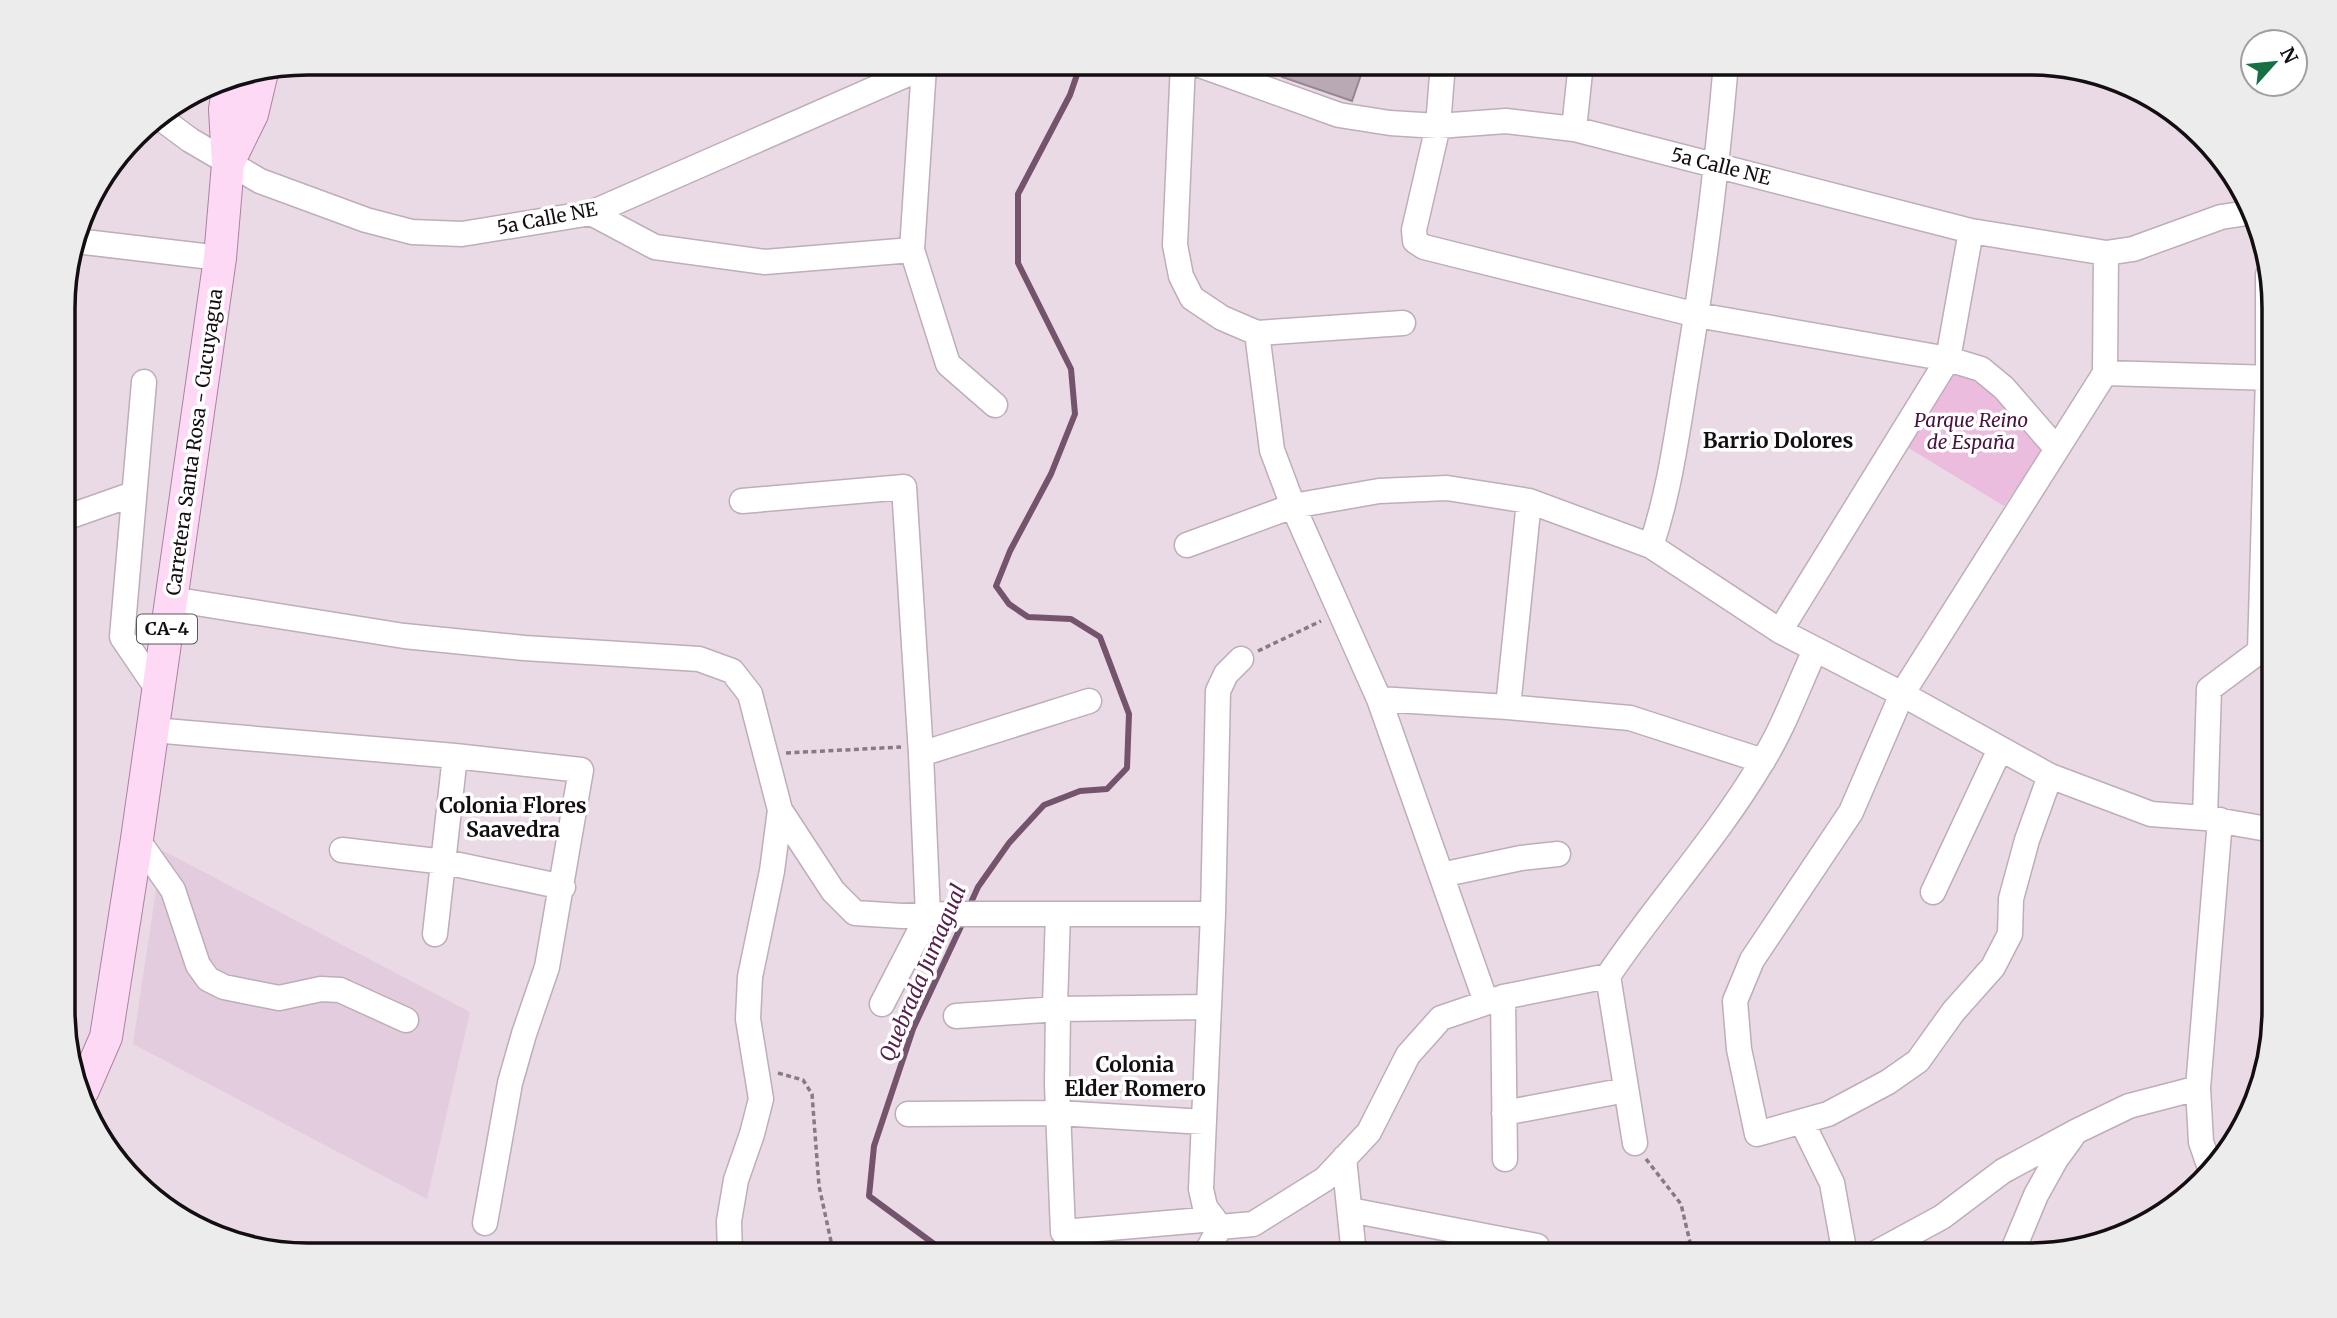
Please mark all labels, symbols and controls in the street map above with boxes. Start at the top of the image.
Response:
north arrow [2239,28,2309,98]
text: N [2275,43,2303,67]
street label: 5a Calle NE [1669,142,1773,190]
street label: 5a Calle NE [495,197,599,239]
street label: Carretera Santa Rosa - Cucuyagua [161,287,227,597]
park label: Parque Reino de España [1914,408,2028,454]
district label: Barrio Dolores [1703,427,1853,454]
road number: CA-4 [137,614,197,644]
district label: Colonia Flores Saavedra [439,792,587,843]
water label: Quebrada Jumagual [873,880,972,1065]
district label: Colonia Elder Romero [1064,1051,1206,1102]

